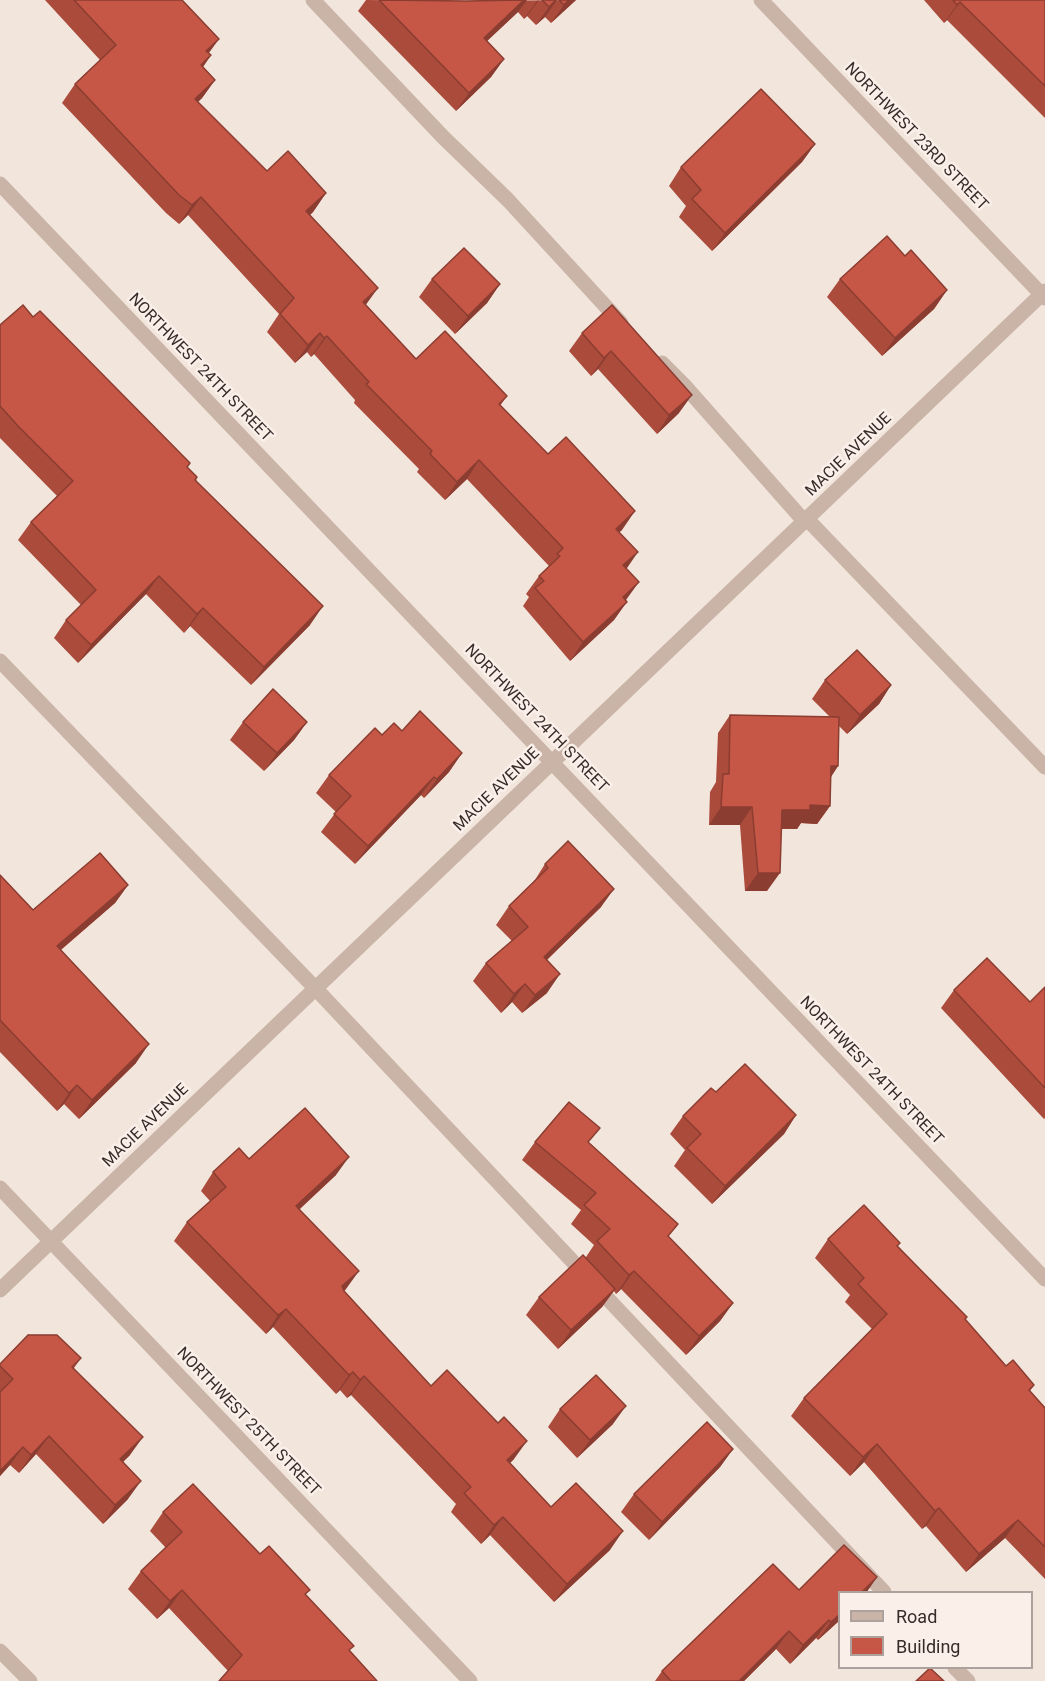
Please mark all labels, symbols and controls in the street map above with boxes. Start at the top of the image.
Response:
street label: NORTHWEST 23RD STREET [840,59,992,215]
street label: NORTHWEST 24TH STREET [124,290,276,446]
street label: MACIE AVENUE [802,409,896,501]
street label: NORTHWEST 24TH STREET [460,641,612,797]
street label: MACIE AVENUE [450,744,544,836]
street label: NORTHWEST 24TH STREET [795,993,947,1149]
street label: MACIE AVENUE [99,1080,193,1172]
street label: NORTHWEST 25TH STREET [172,1344,324,1500]
legend [838,1591,1033,1669]
text: Road [896,1606,937,1627]
text: Building [896,1636,960,1657]

